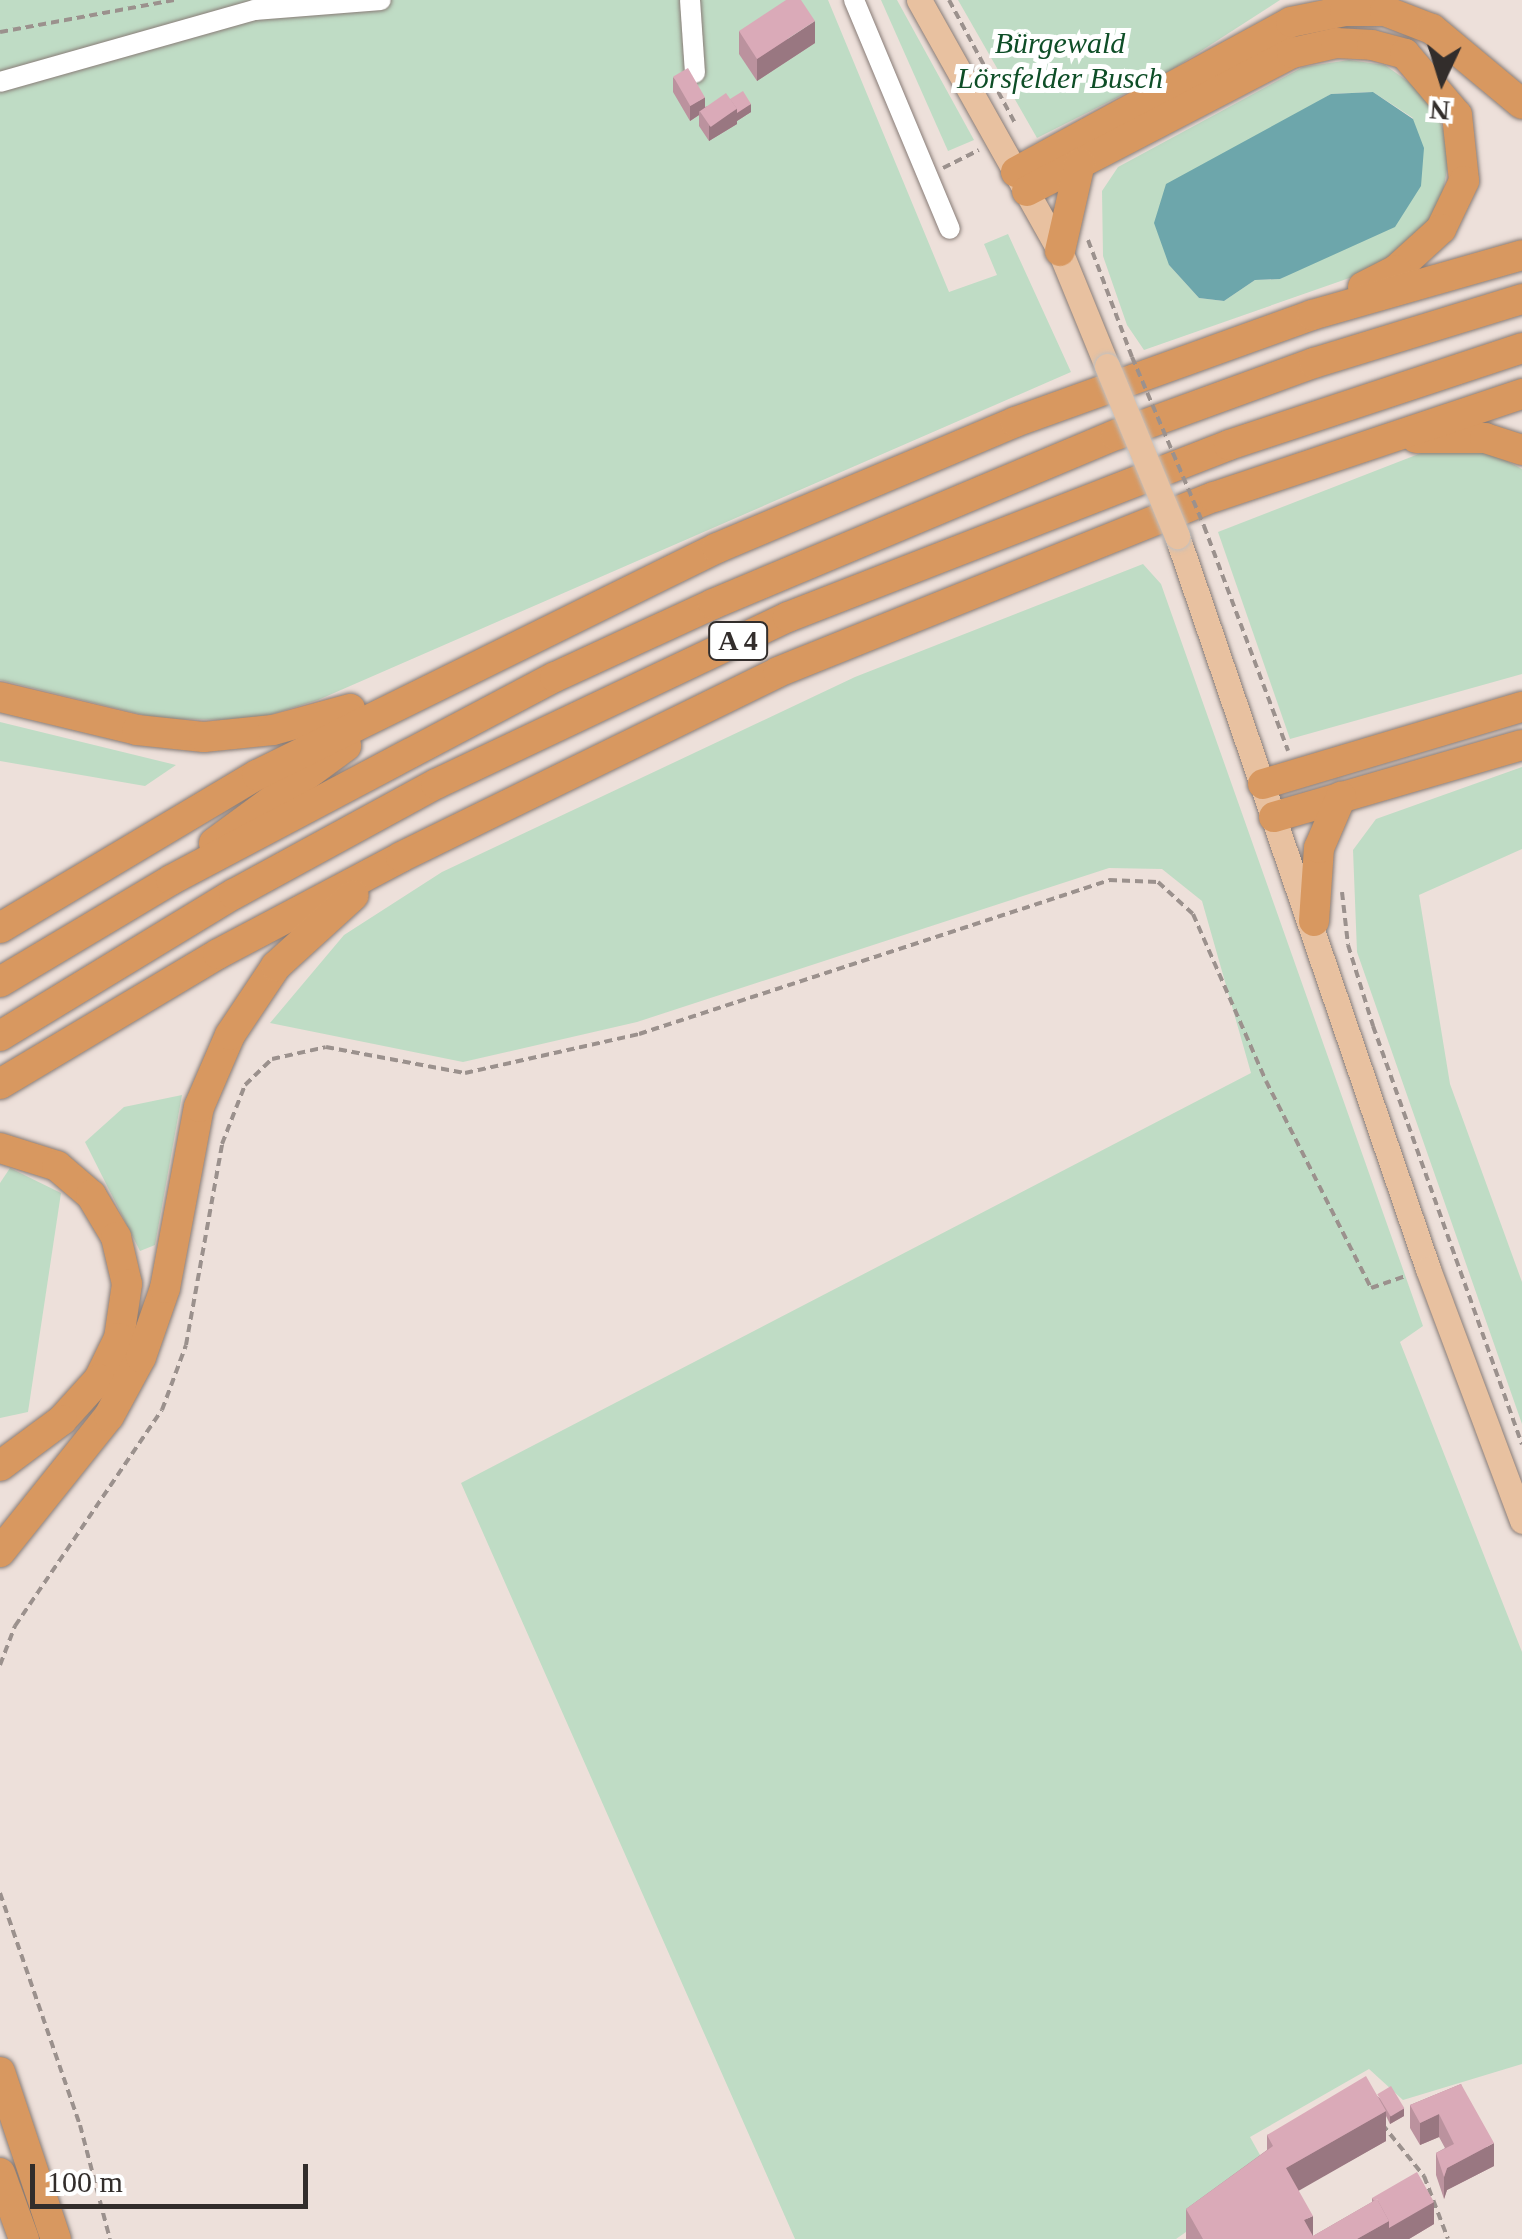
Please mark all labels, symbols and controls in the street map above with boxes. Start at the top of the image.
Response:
park label: Bürgewald Lörsfelder Busch [957,25,1163,96]
north arrow [1392,30,1492,130]
text: N [1429,94,1451,127]
road number: A 4 [706,618,770,664]
scale bar [35,2144,312,2206]
text: 100 m [47,2165,123,2198]

